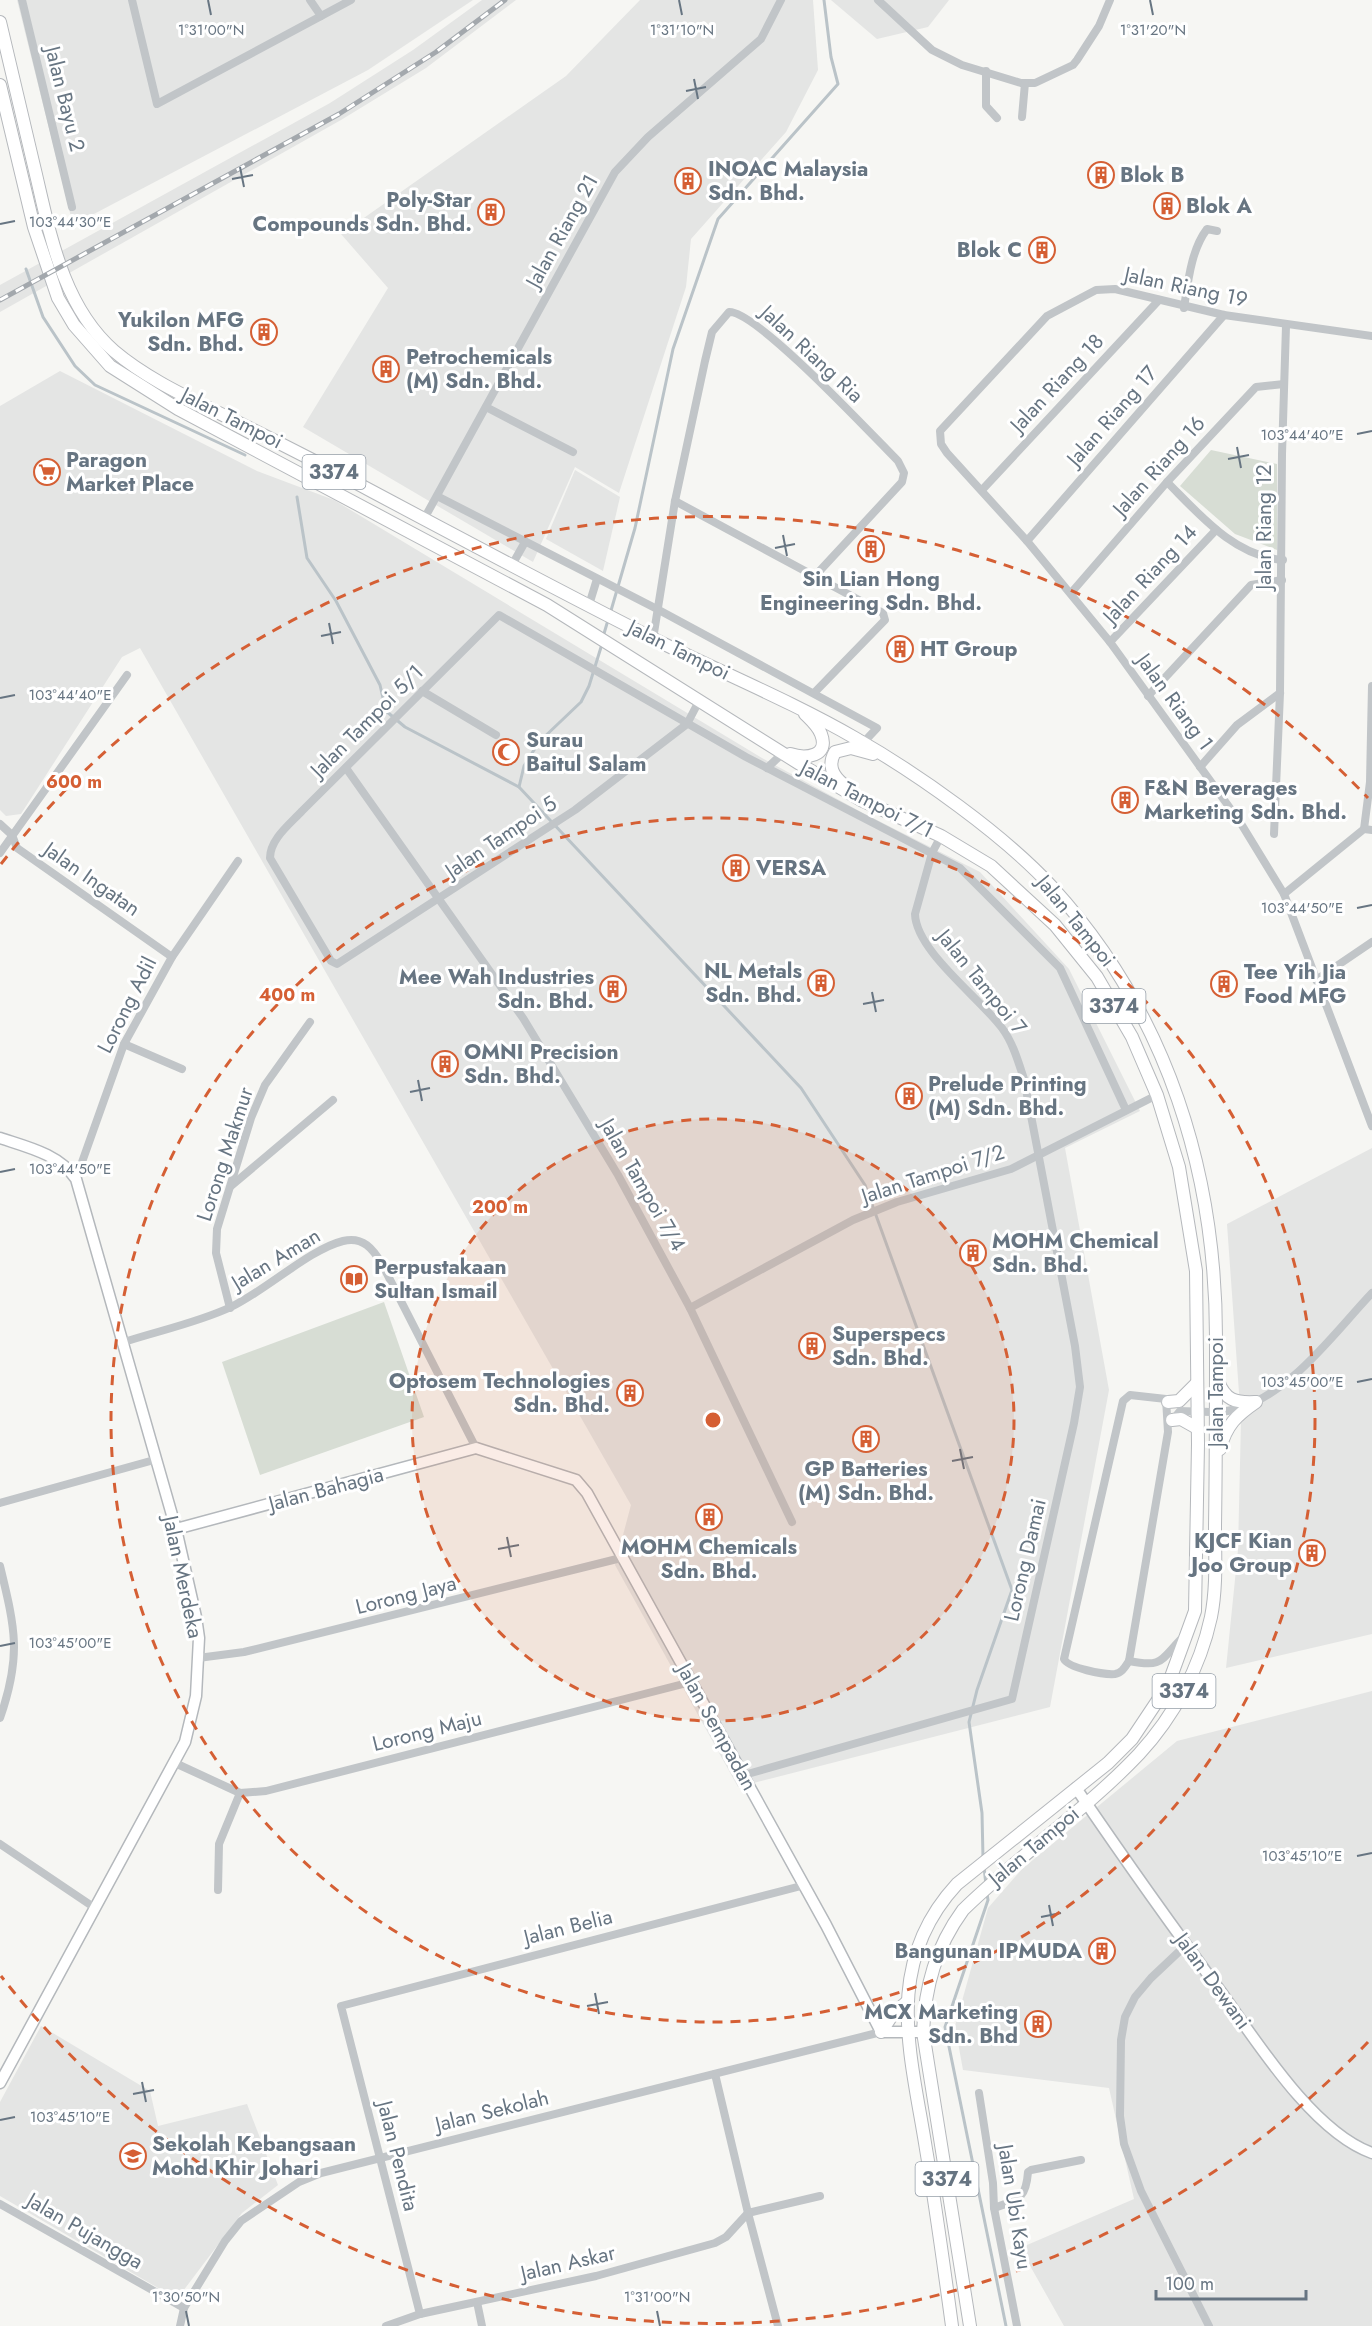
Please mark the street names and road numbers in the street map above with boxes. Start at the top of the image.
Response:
street label: Jalan Bayu 2 [37,40,93,155]
street label: Jalan Riang 21 [517,169,606,296]
street label: Jalan Riang 19 [1119,259,1251,315]
street label: Jalan Riang Ria [752,296,870,410]
street label: Jalan Riang 18 [1001,327,1111,441]
street label: Jalan Riang 17 [1058,359,1164,475]
street label: Jalan Tampoi [173,378,288,456]
street label: Jalan Riang 16 [1104,409,1212,525]
road number: 3374 [302,455,366,489]
street label: Jalan Riang 12 [1249,464,1279,593]
street label: Jalan Riang 14 [1094,518,1204,632]
street label: Jalan Tampoi [620,611,735,688]
street label: Jalan Riang 1 [1128,645,1220,757]
street label: Jalan Tampoi 5/1 [302,658,430,786]
street label: Jalan Tampoi 7/1 [793,751,939,845]
street label: Jalan Tampoi 5 [437,789,563,887]
street label: Jalan Ingatan [35,833,146,923]
street label: Jalan Tampoi [1028,866,1122,973]
street label: Jalan Tampoi 7 [928,921,1034,1041]
street label: Lorong Adil [90,952,164,1058]
road number: 3374 [1082,989,1146,1023]
street label: Lorong Makmur [189,1082,261,1225]
street label: Jalan Tampoi 7/4 [591,1110,693,1257]
street label: Jalan Tampoi 7/2 [855,1137,1008,1212]
street label: Jalan Aman [223,1221,326,1299]
street label: Jalan Tampoi [1201,1337,1231,1450]
street label: Jalan Bahagia [262,1459,387,1520]
street label: Lorong Damai [996,1496,1054,1624]
street label: Jalan Merdeka [155,1510,211,1641]
street label: Lorong Jaya [352,1568,460,1622]
street label: Jalan Sempadan [668,1655,764,1796]
road number: 3374 [1152,1674,1216,1708]
street label: Lorong Maju [369,1703,485,1759]
street label: Jalan Tampoi [980,1799,1086,1895]
street label: Jalan Belia [518,1902,615,1953]
street label: Jalan Dewani [1166,1924,1258,2036]
street label: Jalan Sekolah [429,2082,552,2140]
street label: Jalan Pendita [369,2095,426,2214]
street label: Jalan Ubi Kayu [990,2139,1040,2272]
road number: 3374 [916,2162,978,2196]
street label: Jalan Pujangga [19,2184,149,2276]
street label: Jalan Askar [515,2237,619,2289]

